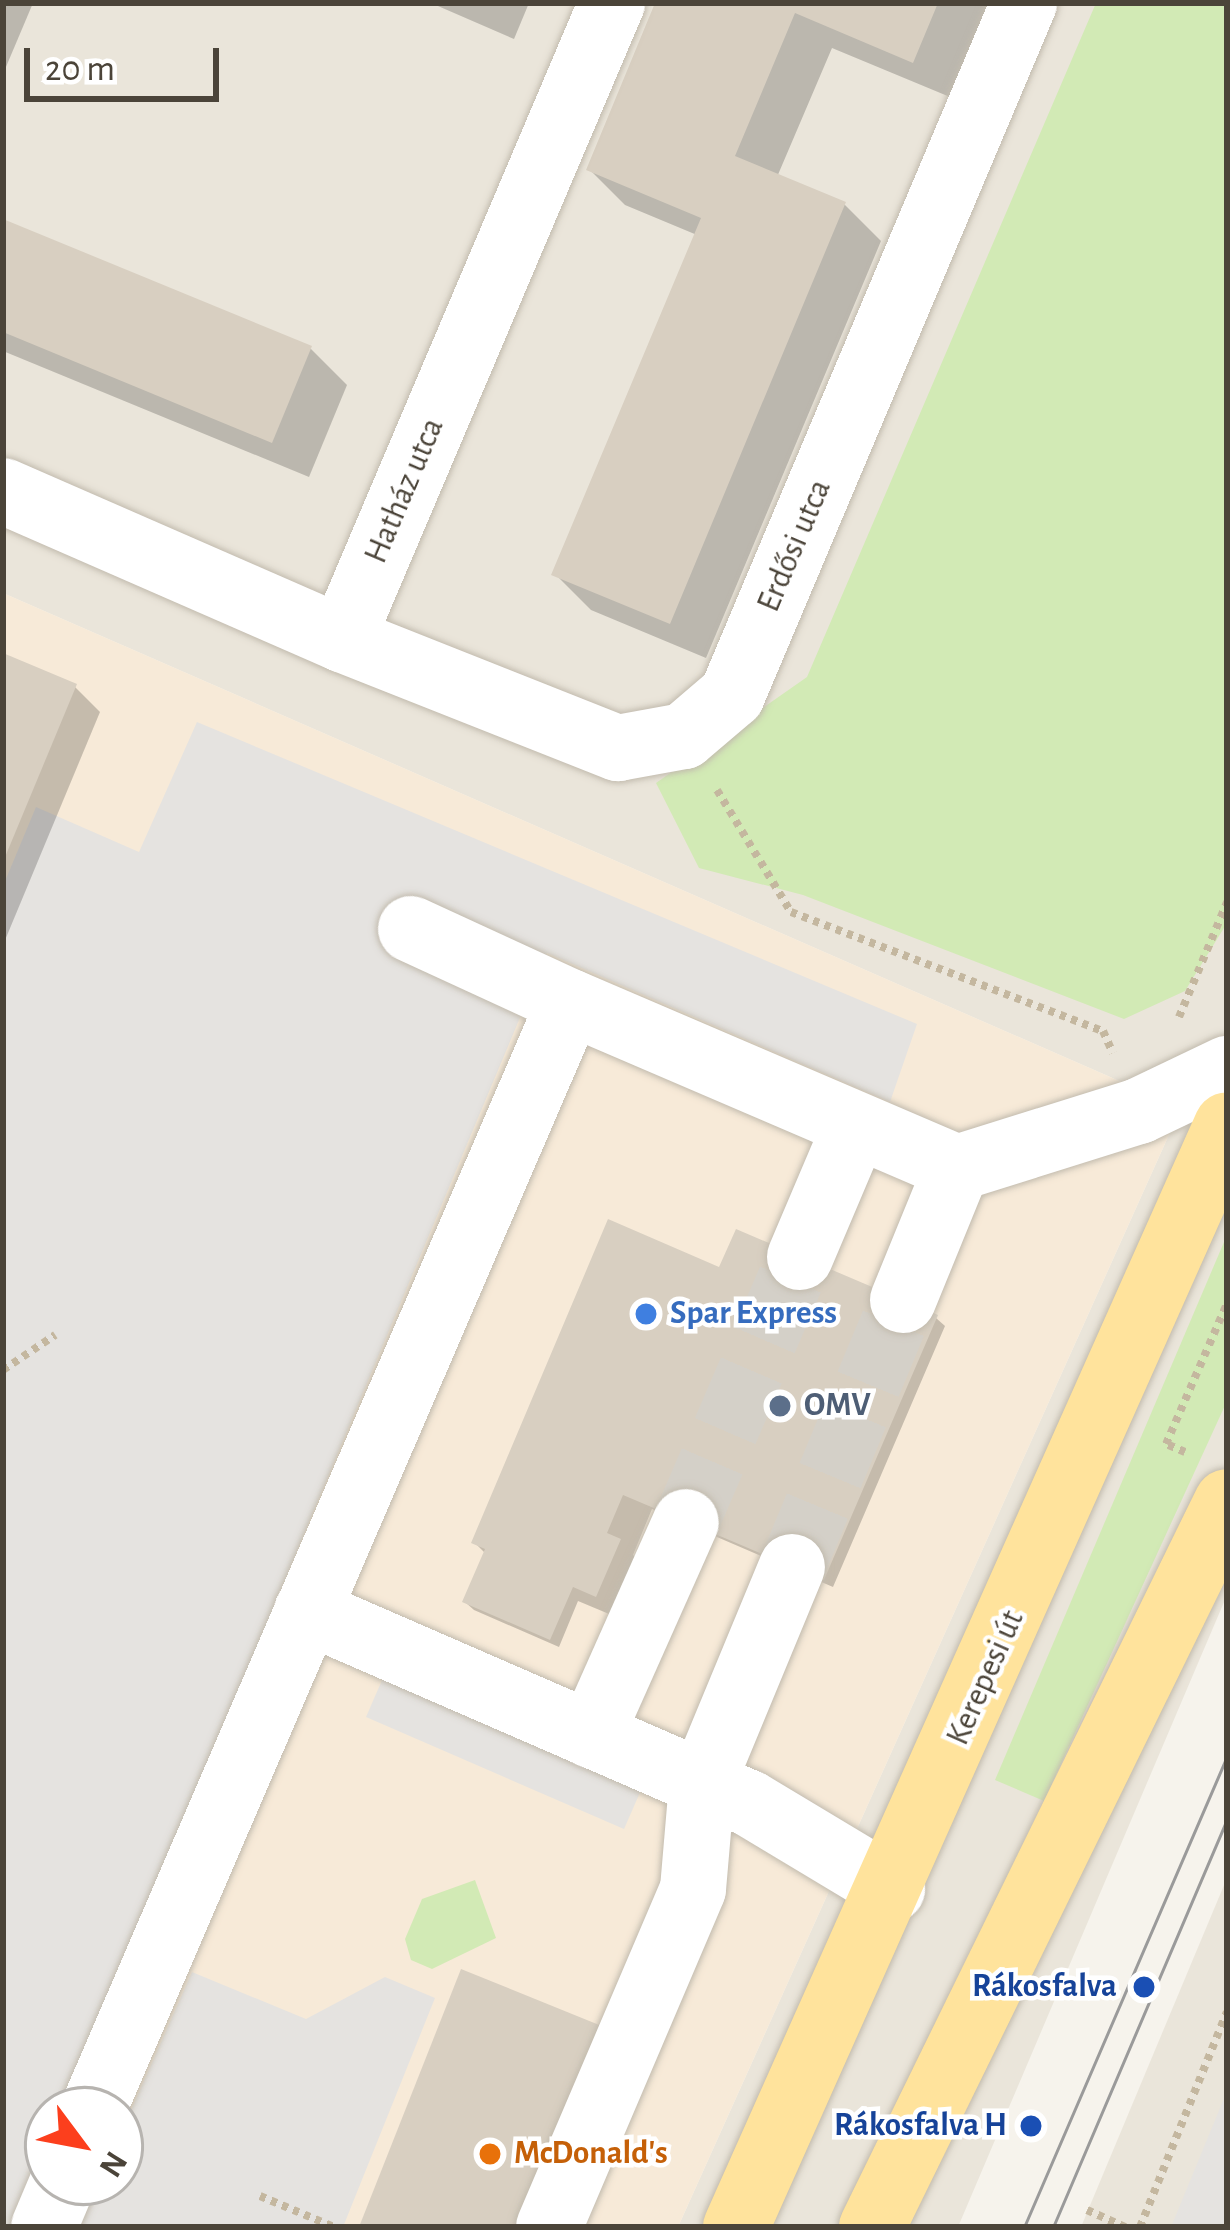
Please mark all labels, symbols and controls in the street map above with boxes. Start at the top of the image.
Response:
scale bar [30,24,225,98]
text: 20 m [45,51,115,87]
street label: Hatház utca [357,413,453,569]
street label: Erdősi utca [749,474,841,618]
place label: Spar Express [670,1294,837,1334]
marker: Spar Express [633,1301,659,1327]
place label: OMV [804,1386,871,1426]
marker: OMV [767,1393,793,1419]
street label: Kerepesi út [939,1604,1033,1752]
place label: Rákosfalva [972,1967,1117,2007]
marker: Rákosfalva [1128,1971,1160,2003]
north arrow [24,2086,144,2206]
place label: Rákosfalva H [834,2106,1007,2146]
marker: Rákosfalva H [1018,2113,1044,2139]
place label: McDonald's [514,2134,668,2174]
marker: McDonald's [477,2141,503,2167]
text: N [92,2145,132,2182]

